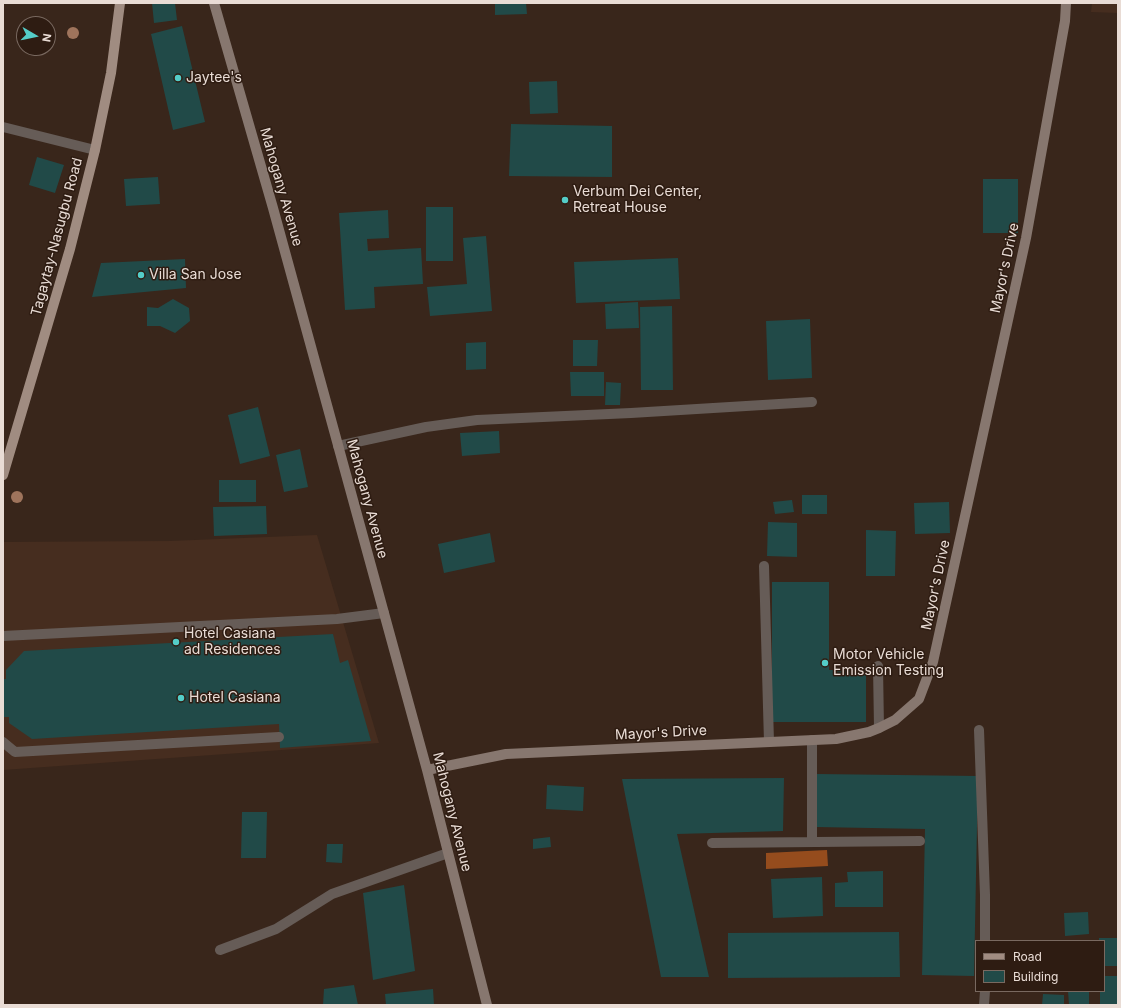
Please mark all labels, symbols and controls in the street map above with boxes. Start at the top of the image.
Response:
north arrow [16,16,56,56]
text: N [39,32,54,43]
place label: Jaytee's [186,70,242,86]
marker: Jaytee's [173,73,183,83]
street label: Mahogany Avenue [256,126,306,248]
street label: Tagaytay-Nasugbu Road [28,156,86,318]
place label: Verbum Dei Center, Retreat House [573,184,702,216]
marker: Verbum Dei Center, Retreat House [560,195,570,205]
street label: Mayor's Drive [987,221,1023,315]
place label: Villa San Jose [149,267,242,283]
marker: Villa San Jose [136,270,146,280]
street label: Mahogany Avenue [343,438,391,560]
street label: Mayor's Drive [918,538,954,632]
place label: Hotel Casiana ad Residences [184,626,281,658]
marker: Hotel Casiana ad Residences [171,637,181,647]
place label: Motor Vehicle Emission Testing [833,647,944,680]
marker: Motor Vehicle Emission Testing [820,658,830,668]
place label: Hotel Casiana [189,690,281,706]
marker: Hotel Casiana [176,693,186,703]
street label: Mayor's Drive [615,722,707,744]
street label: Mahogany Avenue [429,750,475,874]
legend [975,940,1105,992]
text: Road [1013,949,1042,964]
text: Building [1013,969,1058,984]

